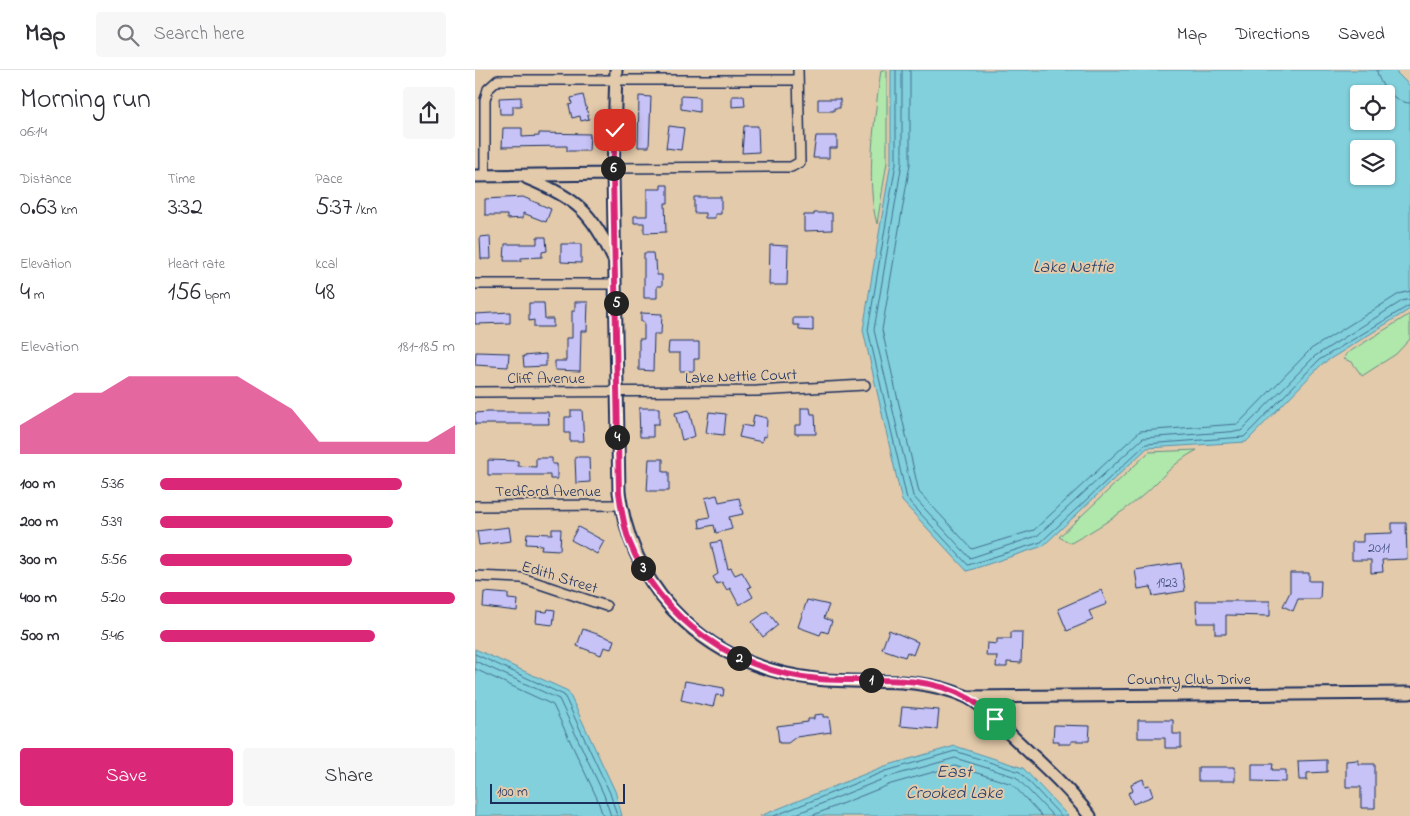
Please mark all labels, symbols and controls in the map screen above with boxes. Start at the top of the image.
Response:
search box [96,12,446,57]
text: Map [25,17,66,52]
icon: search [114,21,142,49]
text: Search here [154,21,245,48]
text: Map [1177,22,1207,48]
text: Directions [1235,22,1310,48]
text: Saved [1338,22,1385,48]
text: Morning run [20,80,151,121]
map controls [1350,85,1395,185]
button: locate [1350,85,1395,130]
button: share [403,87,455,139]
pin [594,109,636,151]
icon: check [601,116,629,144]
text: 06:14 [20,120,47,144]
button: layers [1350,140,1395,185]
pin: 6 [601,156,625,180]
text: 6 [610,158,617,179]
text: Distance [20,169,72,190]
text: Time [168,169,195,190]
text: Pace [315,169,343,190]
text: 0.63 [20,190,57,226]
text: 3:32 [168,190,203,226]
text: 5:37 [315,190,352,226]
text: km [57,200,78,221]
text: /km [352,200,377,221]
text: Elevation [20,254,71,275]
text: Heart rate [168,254,225,275]
text: kcal [315,254,338,275]
water label: Lake Nettie [1033,255,1114,281]
text: 4 [20,275,30,311]
text: 156 [168,275,201,311]
text: 48 [315,275,335,311]
text: m [30,285,45,306]
text: bpm [201,285,230,306]
pin: 5 [603,290,629,316]
text: 5 [612,293,621,314]
text: Elevation [20,335,79,359]
text: 181–185 m [398,335,455,359]
street label: Lake Nettie Court [685,363,798,391]
street label: Cliff Avenue [507,367,586,391]
pin: 4 [605,424,629,450]
text: 4 [615,427,620,448]
text: 100 m [20,472,55,496]
text: 5:36 [100,472,124,496]
street label: Tedford Avenue [495,480,602,504]
text: 200 m [20,510,58,534]
text: 5:39 [100,510,122,534]
house number: 2011 [1368,538,1390,559]
text: 300 m [20,548,57,572]
text: 5:56 [100,548,127,572]
street label: Edith Street [518,555,601,601]
pin: 3 [631,556,655,580]
text: 3 [641,558,646,579]
house number: 1923 [1156,573,1178,594]
text: 400 m [20,586,57,610]
text: 5:20 [100,586,125,610]
text: 500 m [20,624,59,648]
text: 5:46 [100,624,124,648]
pin: 2 [727,646,751,670]
text: 2 [736,648,743,669]
pin: 1 [859,668,883,692]
street label: Country Club Drive [1127,668,1252,692]
text: 1 [869,670,874,691]
pin [974,698,1016,740]
icon: arrive [981,705,1009,733]
button: Save [20,748,233,806]
button: Share [243,748,455,806]
water label: East Crooked Lake [906,760,1003,807]
scale bar [490,781,625,804]
text: 100 m [497,782,528,803]

